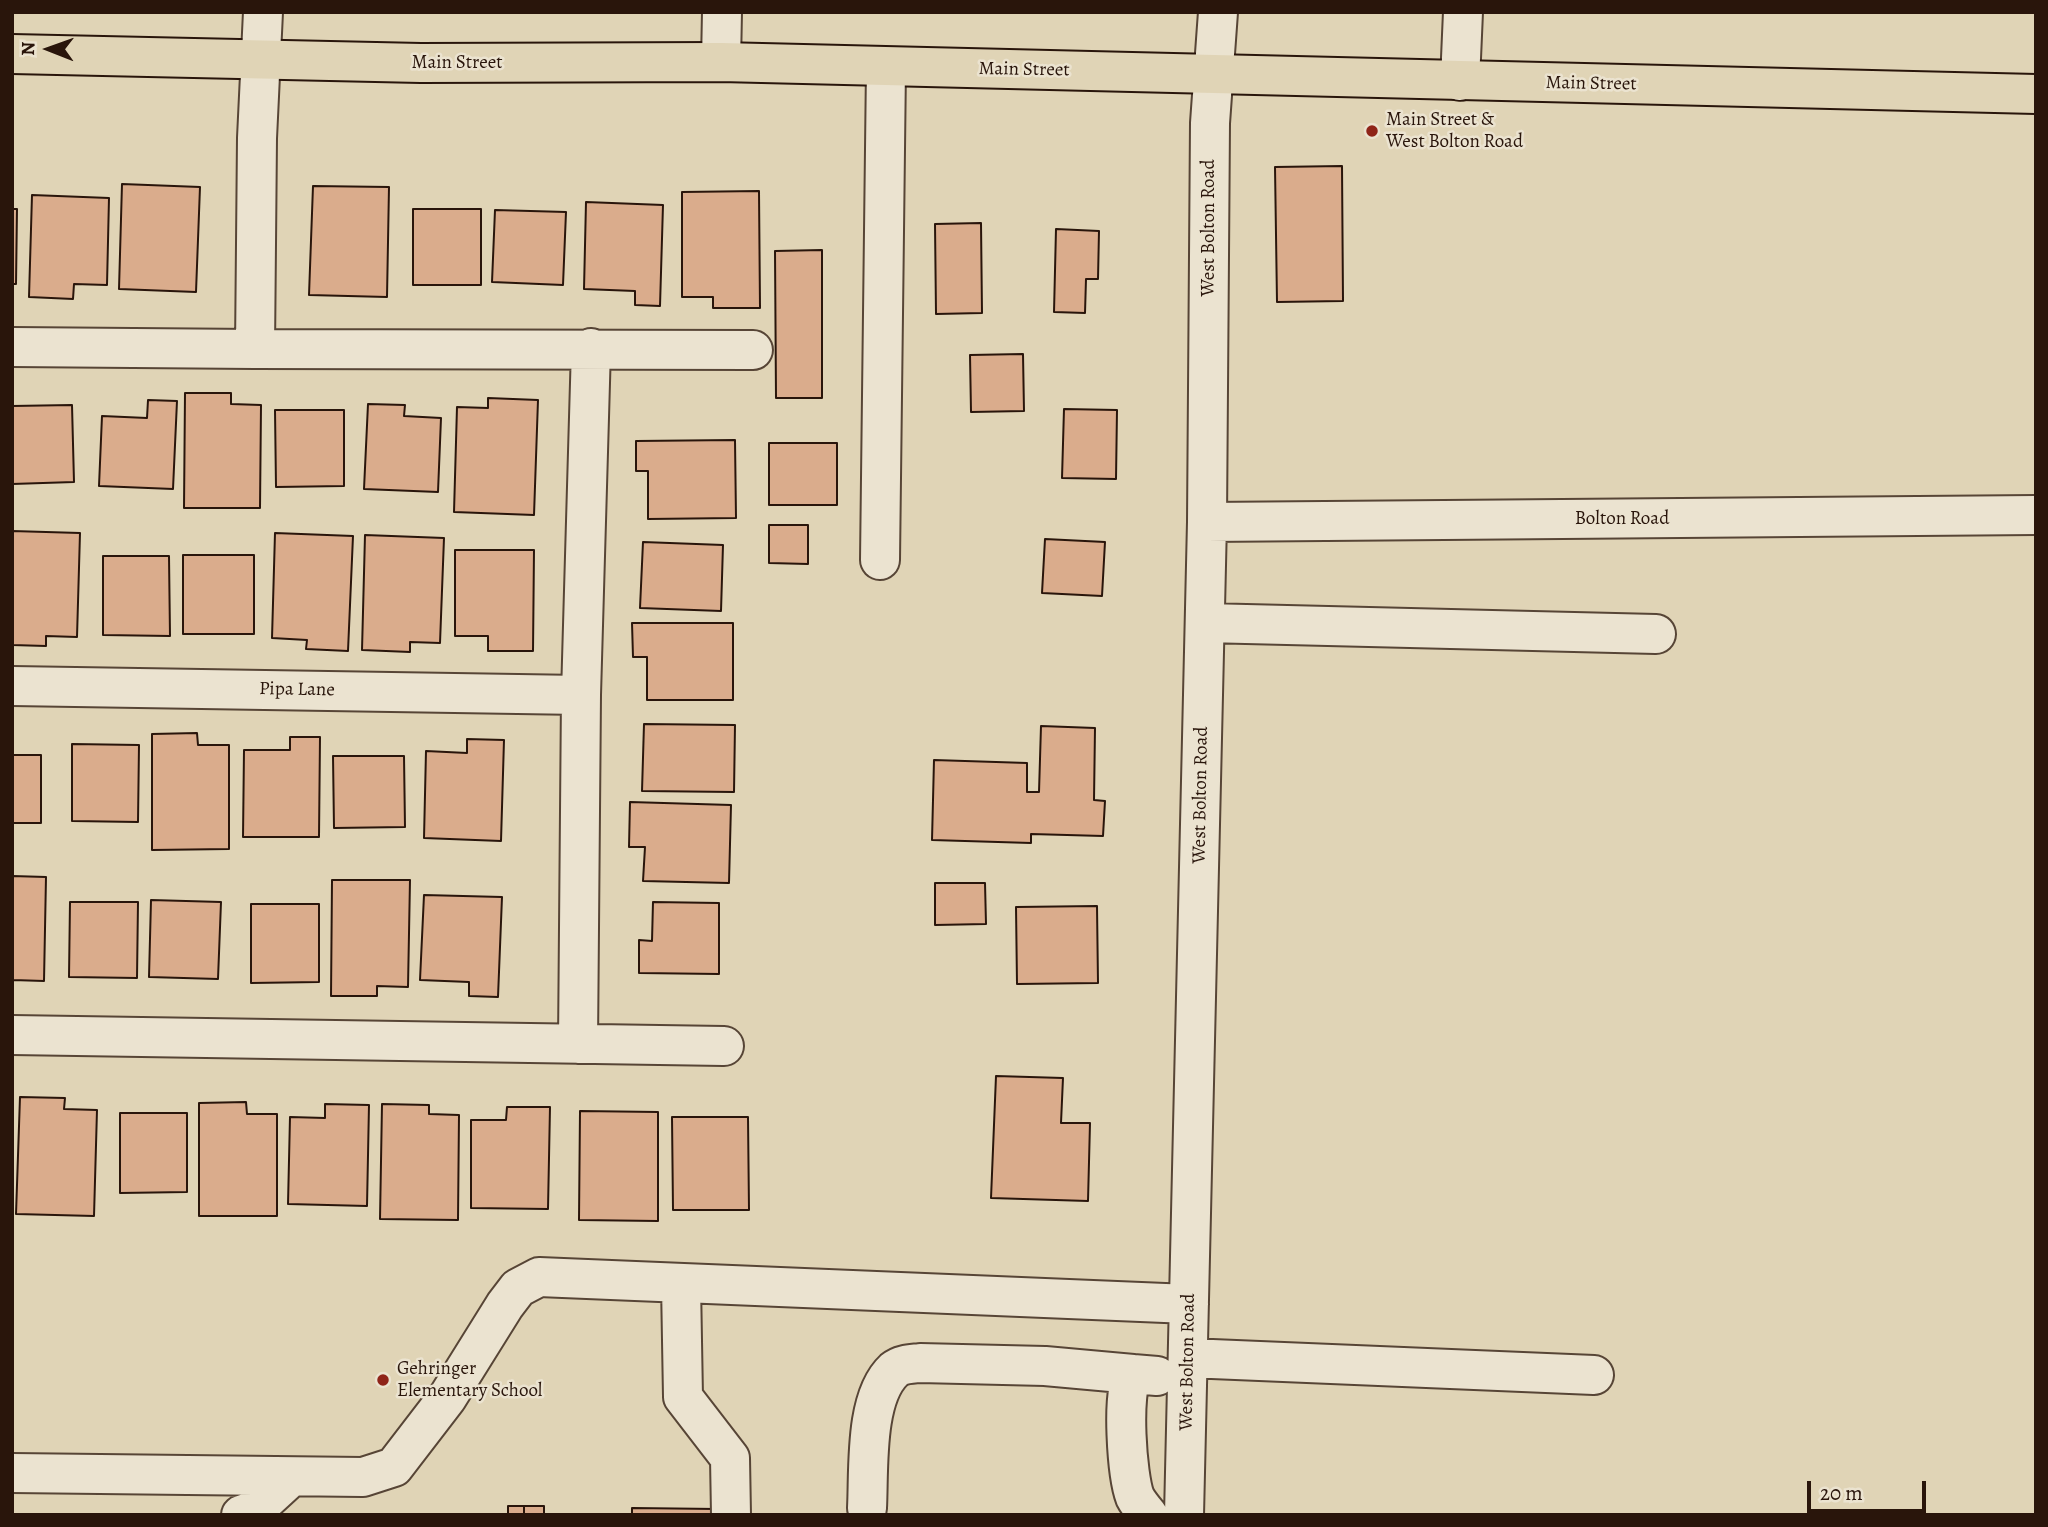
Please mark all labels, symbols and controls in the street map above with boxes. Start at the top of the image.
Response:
north arrow [14,14,84,84]
text: N [15,41,41,56]
street label: Main Street [411,52,503,74]
street label: Main Street [978,58,1070,82]
street label: Main Street [1545,72,1637,96]
place label: Main Street & West Bolton Road [1386,109,1523,153]
marker: Main Street & West Bolton Road [1364,123,1380,139]
street label: West Bolton Road [1198,159,1220,297]
street label: Bolton Road [1575,508,1669,530]
street label: Pipa Lane [259,678,335,702]
street label: West Bolton Road [1188,726,1214,864]
street label: West Bolton Road [1175,1293,1201,1431]
place label: Gehringer Elementary School [397,1358,542,1402]
marker: Gehringer Elementary School [375,1372,391,1388]
scale bar [1810,1468,1929,1512]
text: 20 m [1820,1479,1863,1507]

